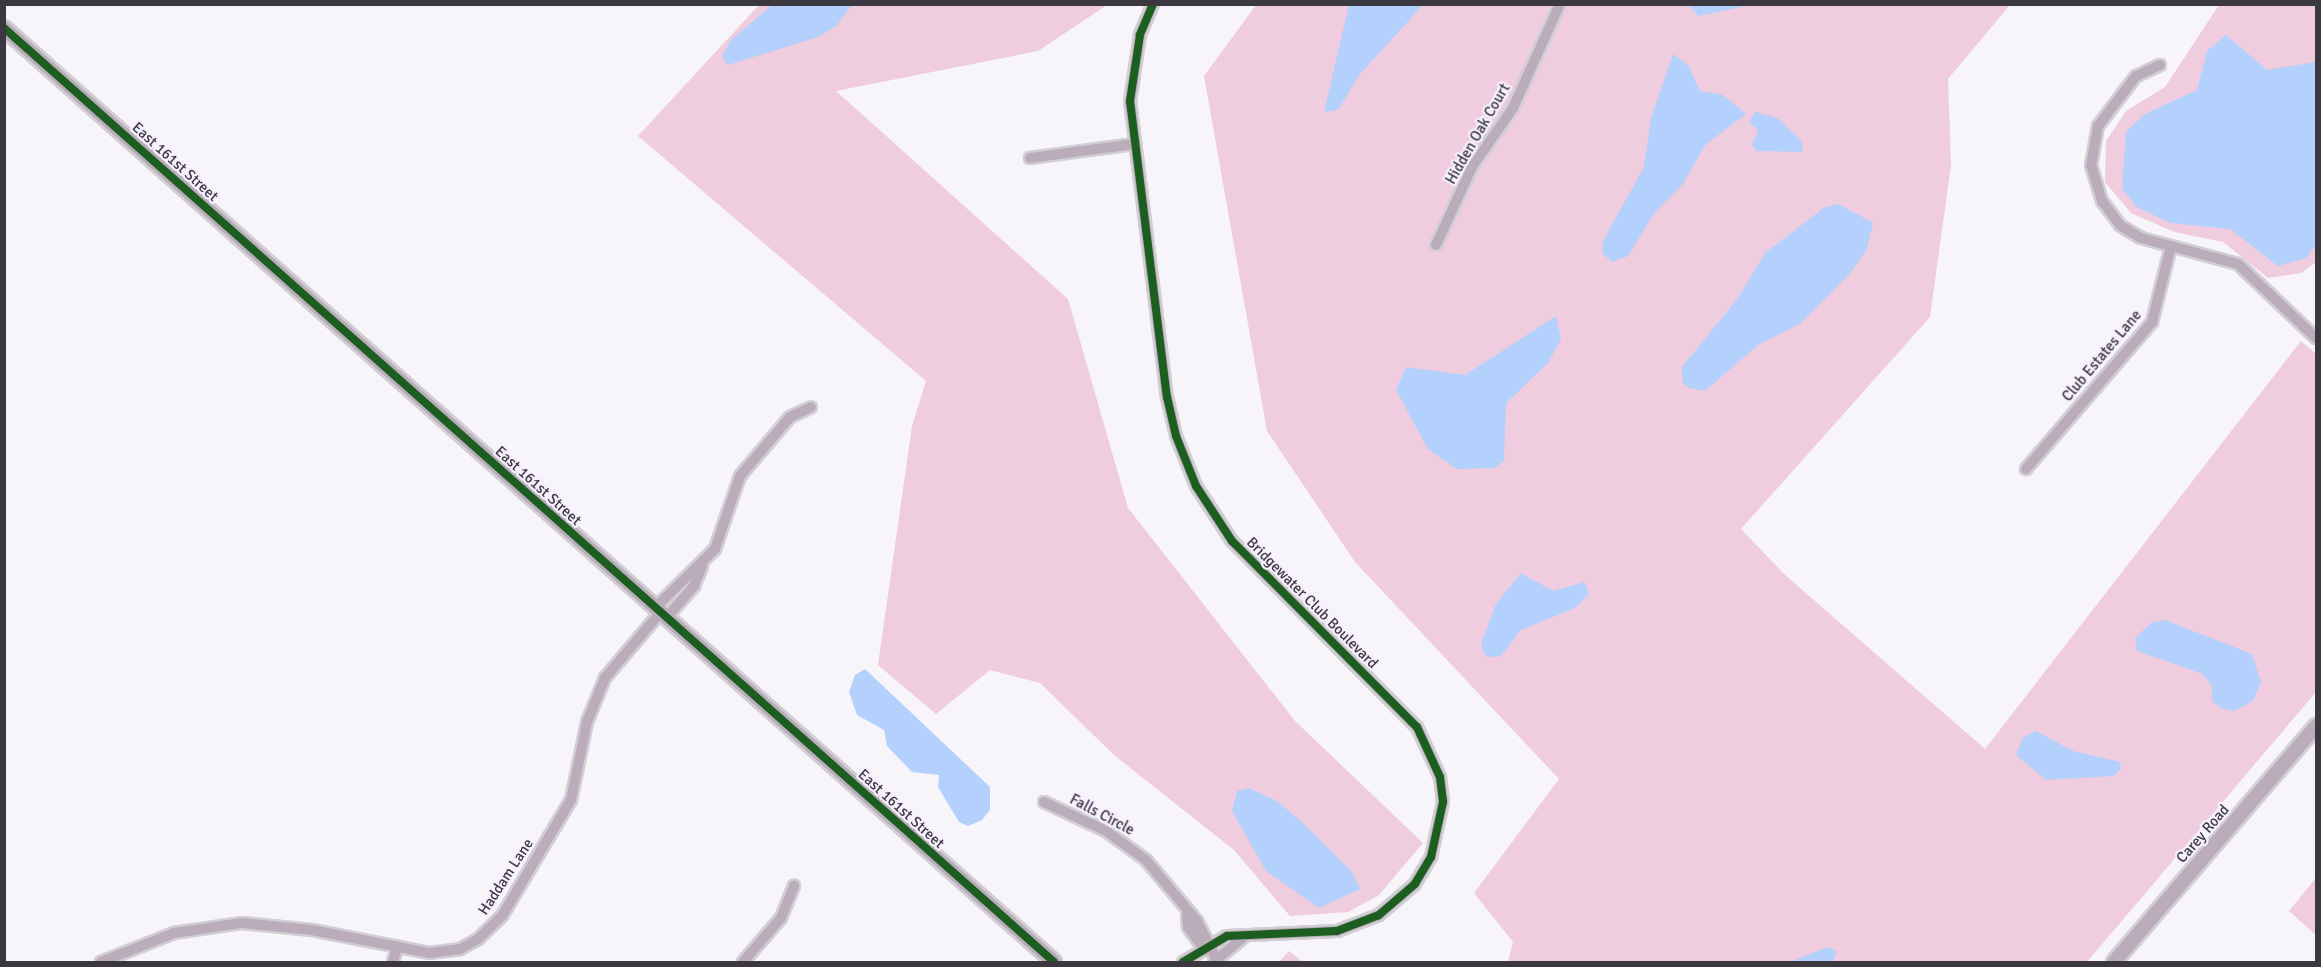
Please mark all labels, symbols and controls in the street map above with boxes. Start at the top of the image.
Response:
street label: Hidden Oak Court [1442,80,1514,188]
street label: East 161st Street [128,119,222,205]
street label: Club Estates Lane [2058,307,2146,405]
street label: East 161st Street [491,443,585,529]
street label: Bridgewater Club Boulevard [1243,534,1381,672]
street label: East 161st Street [854,766,948,852]
street label: Falls Circle [1067,790,1137,840]
street label: Carey Road [2173,801,2233,867]
street label: Haddam Lane [475,835,537,919]

